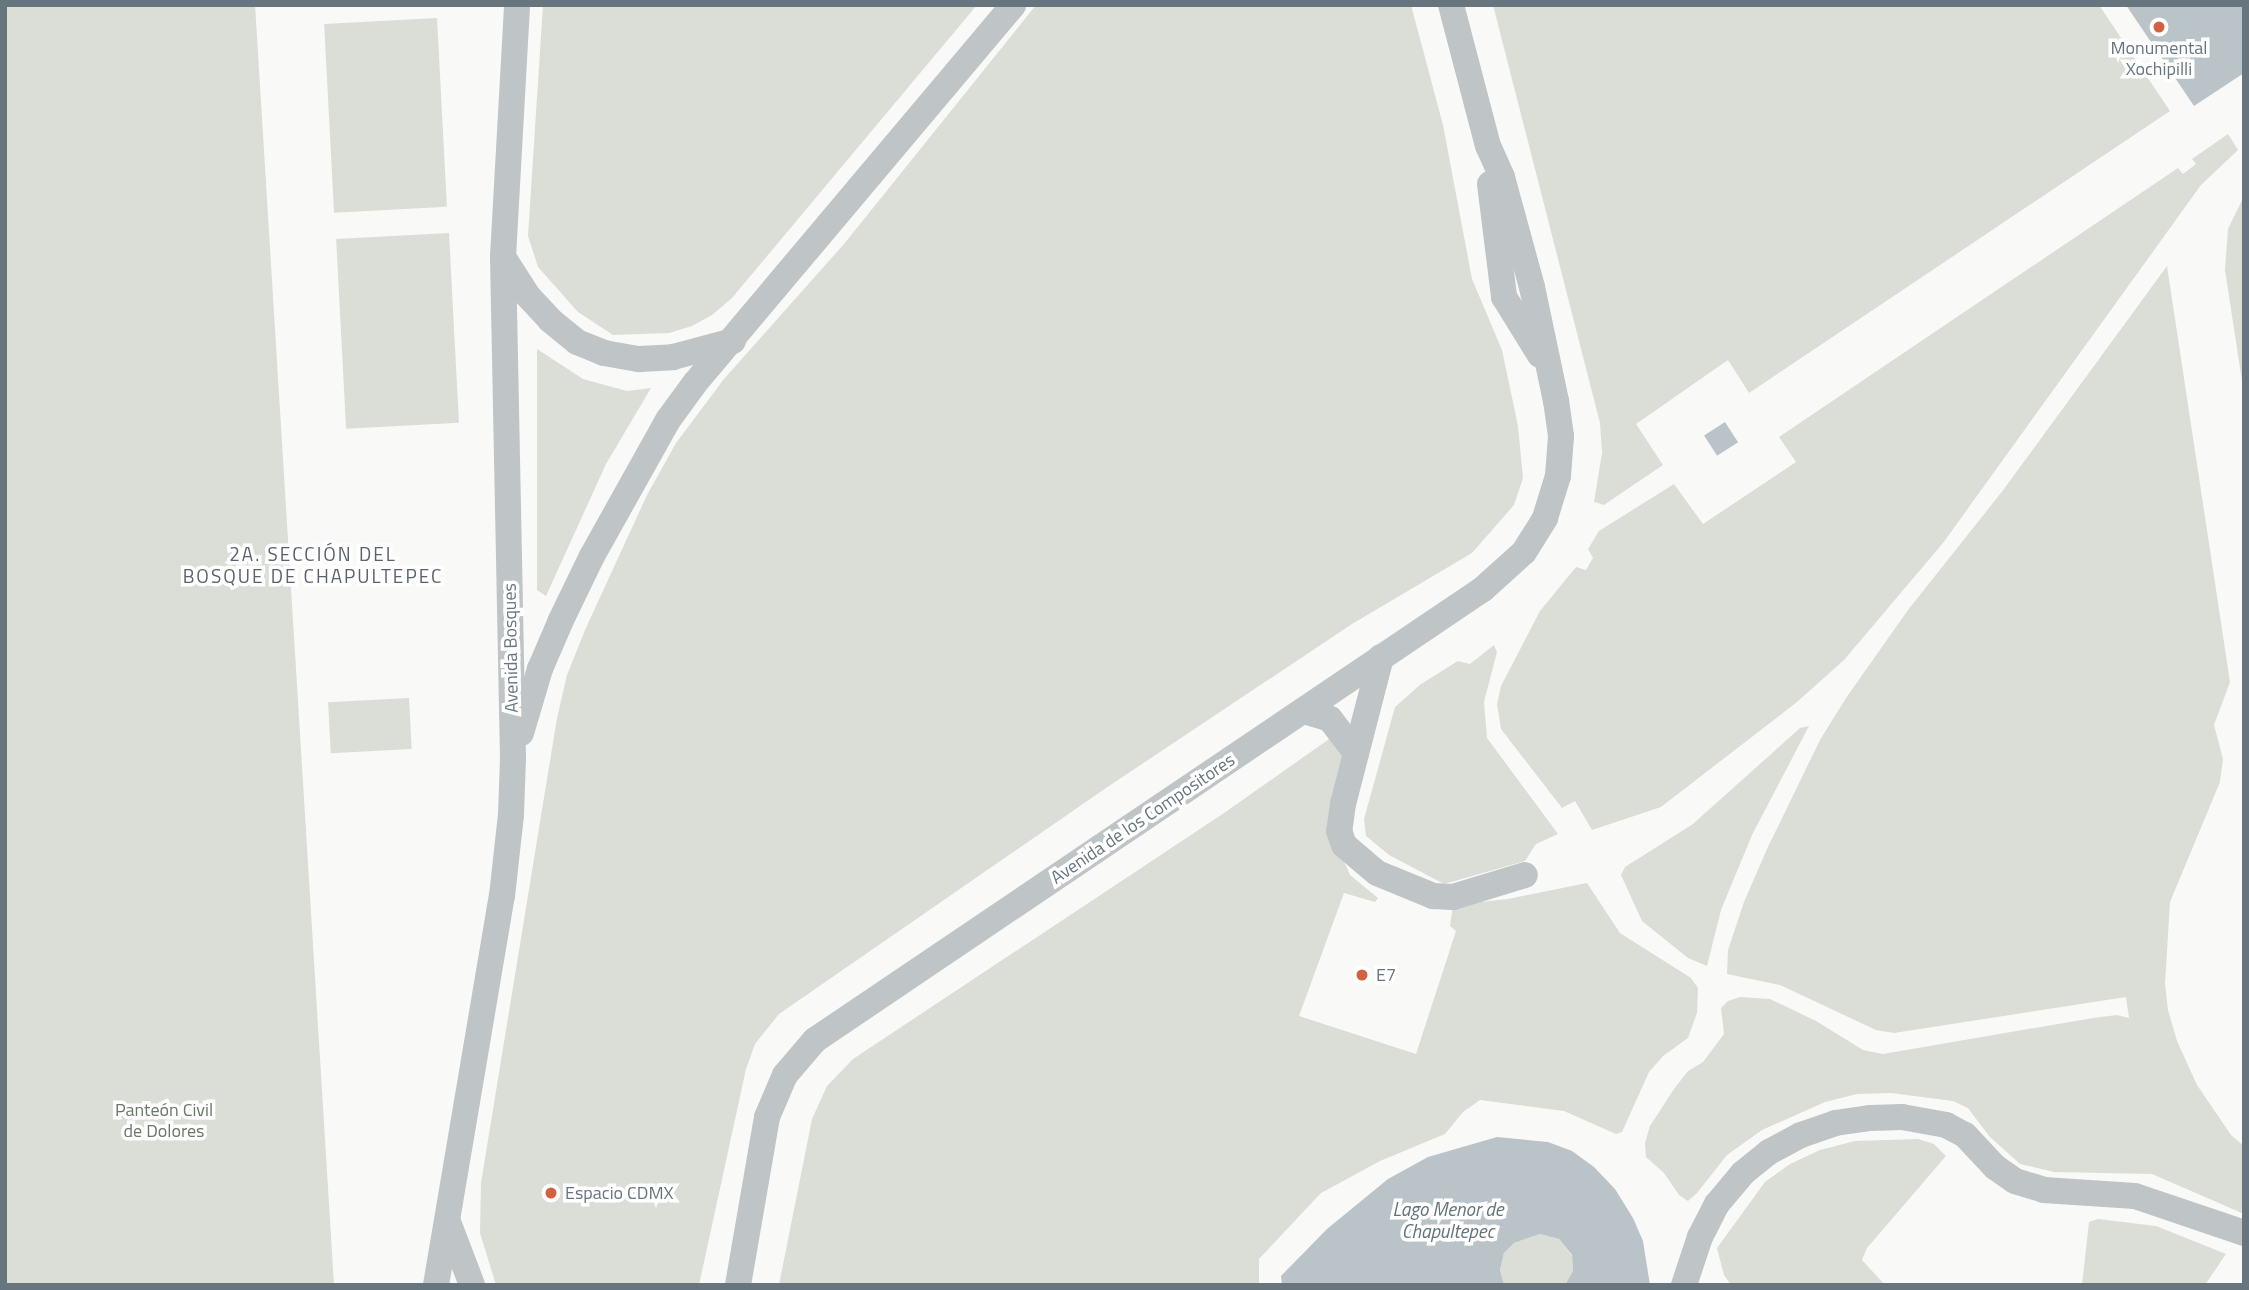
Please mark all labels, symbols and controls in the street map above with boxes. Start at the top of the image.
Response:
marker: Monumental Xochipilli [2151,19,2167,35]
place label: Monumental Xochipilli [2110,38,2208,80]
district label: 2A. SECCIÓN DEL BOSQUE DE CHAPULTEPEC [185,543,441,587]
street label: Avenida Bosques [499,583,523,713]
street label: Avenida de los Compositores [1047,749,1239,889]
place label: E7 [1376,964,1396,986]
marker: E7 [1354,967,1370,983]
park label: Panteón Civil de Dolores [115,1100,213,1142]
place label: Espacio CDMX [565,1182,674,1204]
marker: Espacio CDMX [543,1185,559,1201]
water label: Lago Menor de Chapultepec [1393,1198,1503,1242]

